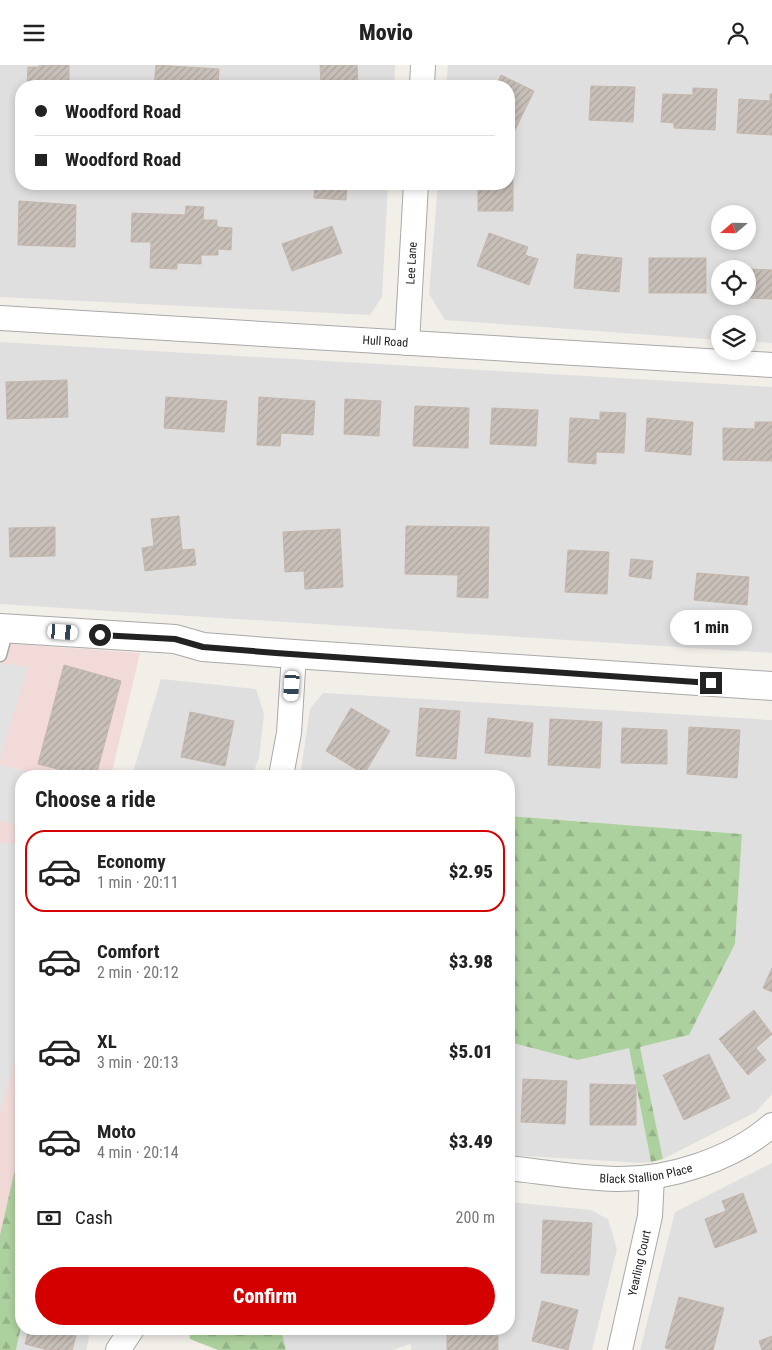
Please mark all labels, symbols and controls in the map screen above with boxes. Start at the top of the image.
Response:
icon: menu [20,19,48,47]
icon: person [724,19,752,47]
text: Movio [359,20,413,45]
text: Woodford Road [65,100,181,123]
text: Woodford Road [65,148,181,171]
north arrow [711,205,756,250]
map controls [711,205,756,360]
street label: Lee Lane [403,241,420,285]
button: locate [711,260,756,305]
button: layers [711,315,756,360]
street label: Hull Road [362,333,409,350]
callout: 1 min [670,611,752,645]
text: 1 min [693,618,729,637]
car [47,623,78,641]
route start [89,624,111,646]
car [283,671,300,701]
route end [700,672,722,694]
text: Choose a ride [35,787,156,812]
icon: car [37,849,82,894]
text: Economy [97,850,166,873]
text: $2.95 [449,860,493,883]
text: 1 min · 20:11 [97,873,179,892]
icon: car [37,939,82,984]
text: Comfort [97,940,160,963]
text: $3.98 [449,950,493,973]
text: 2 min · 20:12 [97,963,179,982]
icon: car [37,1029,82,1074]
text: XL [97,1030,117,1053]
text: $5.01 [449,1040,493,1063]
text: 3 min · 20:13 [97,1053,179,1072]
icon: car [37,1119,82,1164]
text: Moto [97,1120,136,1143]
text: $3.49 [449,1130,493,1153]
text: 4 min · 20:14 [97,1143,179,1162]
street label: Black Stallion Place [599,1161,694,1186]
icon: cash [35,1204,63,1232]
text: Cash [75,1206,113,1229]
text: 200 m [456,1208,495,1227]
street label: Yearling Court [625,1228,654,1297]
button: Confirm [35,1267,495,1325]

